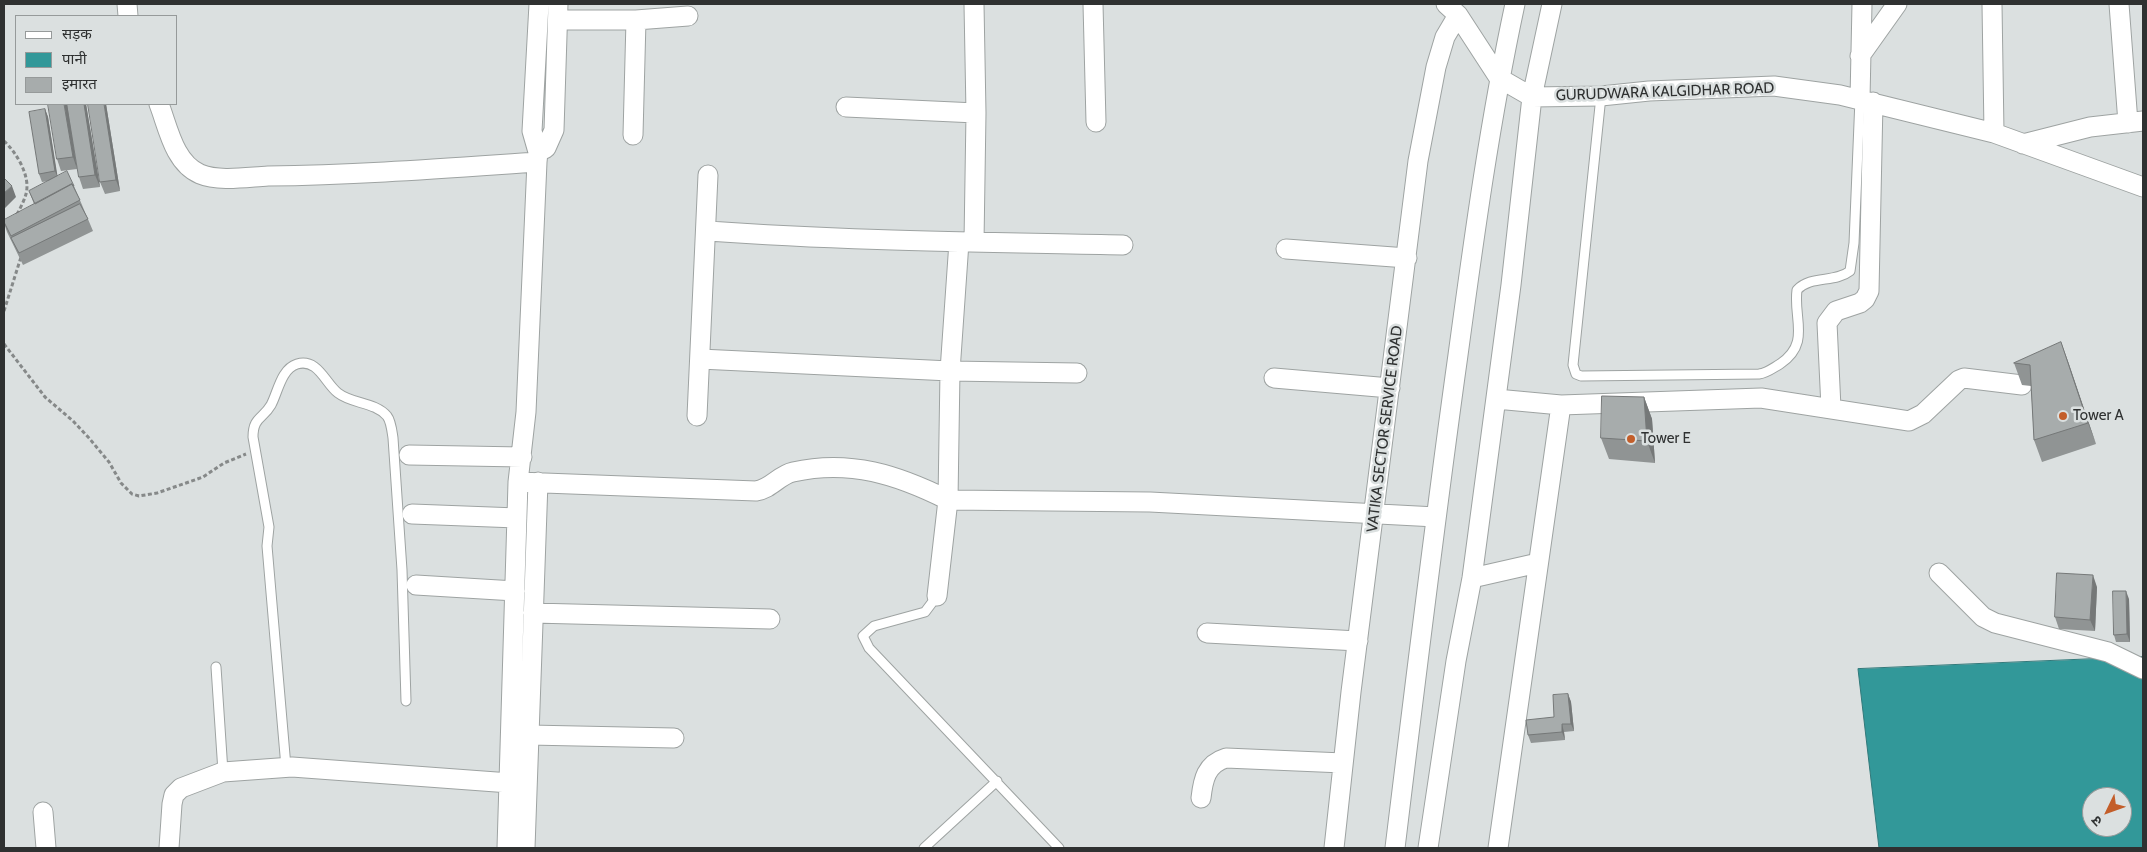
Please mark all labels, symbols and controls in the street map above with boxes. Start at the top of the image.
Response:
legend [15,15,178,105]
text: सड़क [62,25,92,43]
text: पानी [62,50,87,68]
text: इमारत [62,75,97,93]
street label: GURUDWARA KALGIDHAR ROAD [1555,79,1775,105]
street label: VATIKA SECTOR SERVICE ROAD [1363,325,1407,533]
place label: Tower A [2073,407,2124,425]
marker: Tower A [2057,410,2069,422]
place label: Tower E [1641,430,1691,448]
marker: Tower E [1625,433,1637,445]
north arrow [2082,787,2132,837]
text: उ [2087,812,2106,830]

